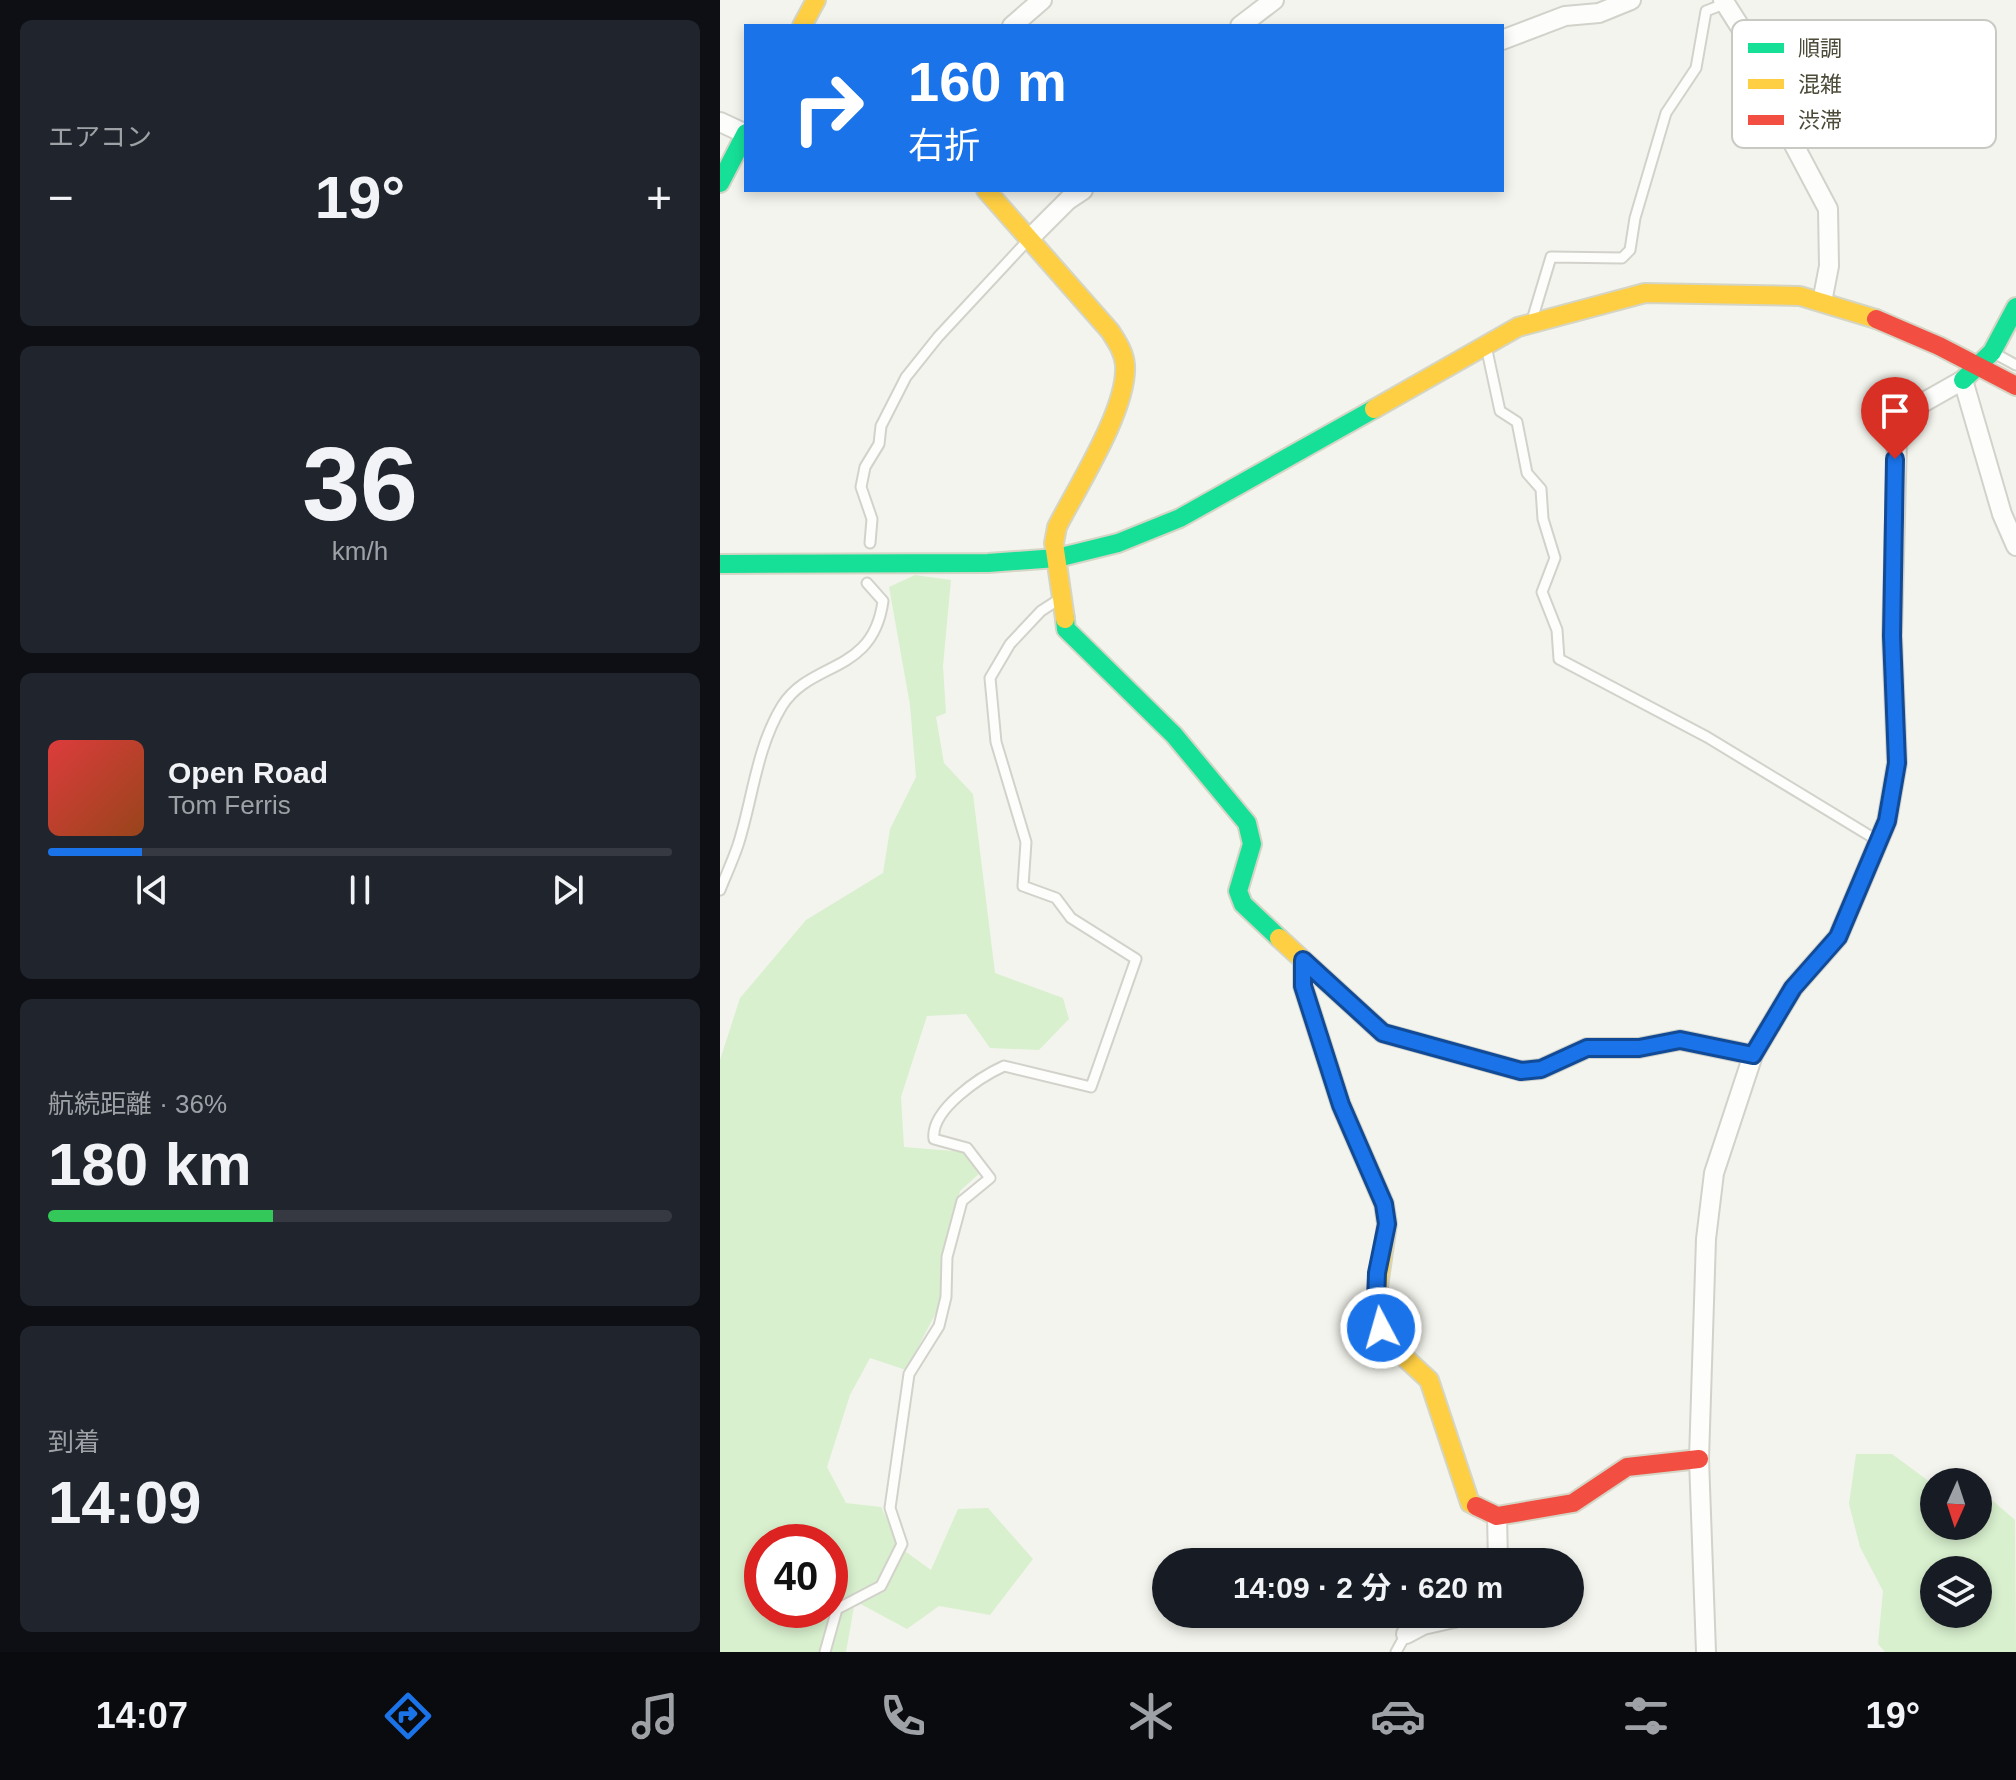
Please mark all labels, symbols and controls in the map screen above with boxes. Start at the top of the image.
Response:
legend [1732,20,1996,148]
text: 順調 [1798,36,1842,61]
text: 160 m [908,50,1067,113]
icon: right [776,56,880,160]
text: 混雑 [1798,72,1842,97]
text: 渋滞 [1798,108,1842,133]
text: エアコン [48,122,152,152]
text: 右折 [908,125,980,166]
text: 19° [315,164,405,231]
text: − [48,173,74,222]
text: + [646,173,672,222]
pin [1861,377,1929,459]
icon: arrive [1873,389,1917,433]
text: 36 [302,426,418,542]
text: km/h [332,536,388,566]
text: Open Road [168,756,328,789]
text: Tom Ferris [168,790,291,820]
icon: previous [130,868,174,912]
icon: pause [338,868,382,912]
icon: next [546,868,590,912]
text: 航続距離 · 36% [48,1089,227,1119]
text: 180 km [48,1131,252,1198]
position arrow [1339,1286,1423,1370]
text: 到着 [48,1427,100,1457]
north arrow [1920,1468,1992,1540]
map controls [1920,1468,1992,1628]
text: 14:09 [48,1469,201,1536]
speed limit sign: 40 [744,1524,848,1628]
button: layers [1920,1556,1992,1628]
text: 14:09 · 2 分 · 620 m [1233,1571,1503,1604]
icon: directions [380,1688,436,1744]
icon: music [627,1688,683,1744]
icon: phone [875,1688,931,1744]
icon: climate [1123,1688,1179,1744]
icon: car [1370,1688,1426,1744]
icon: filters [1618,1688,1674,1744]
text: 14:07 [96,1695,188,1736]
text: 19° [1866,1695,1920,1736]

